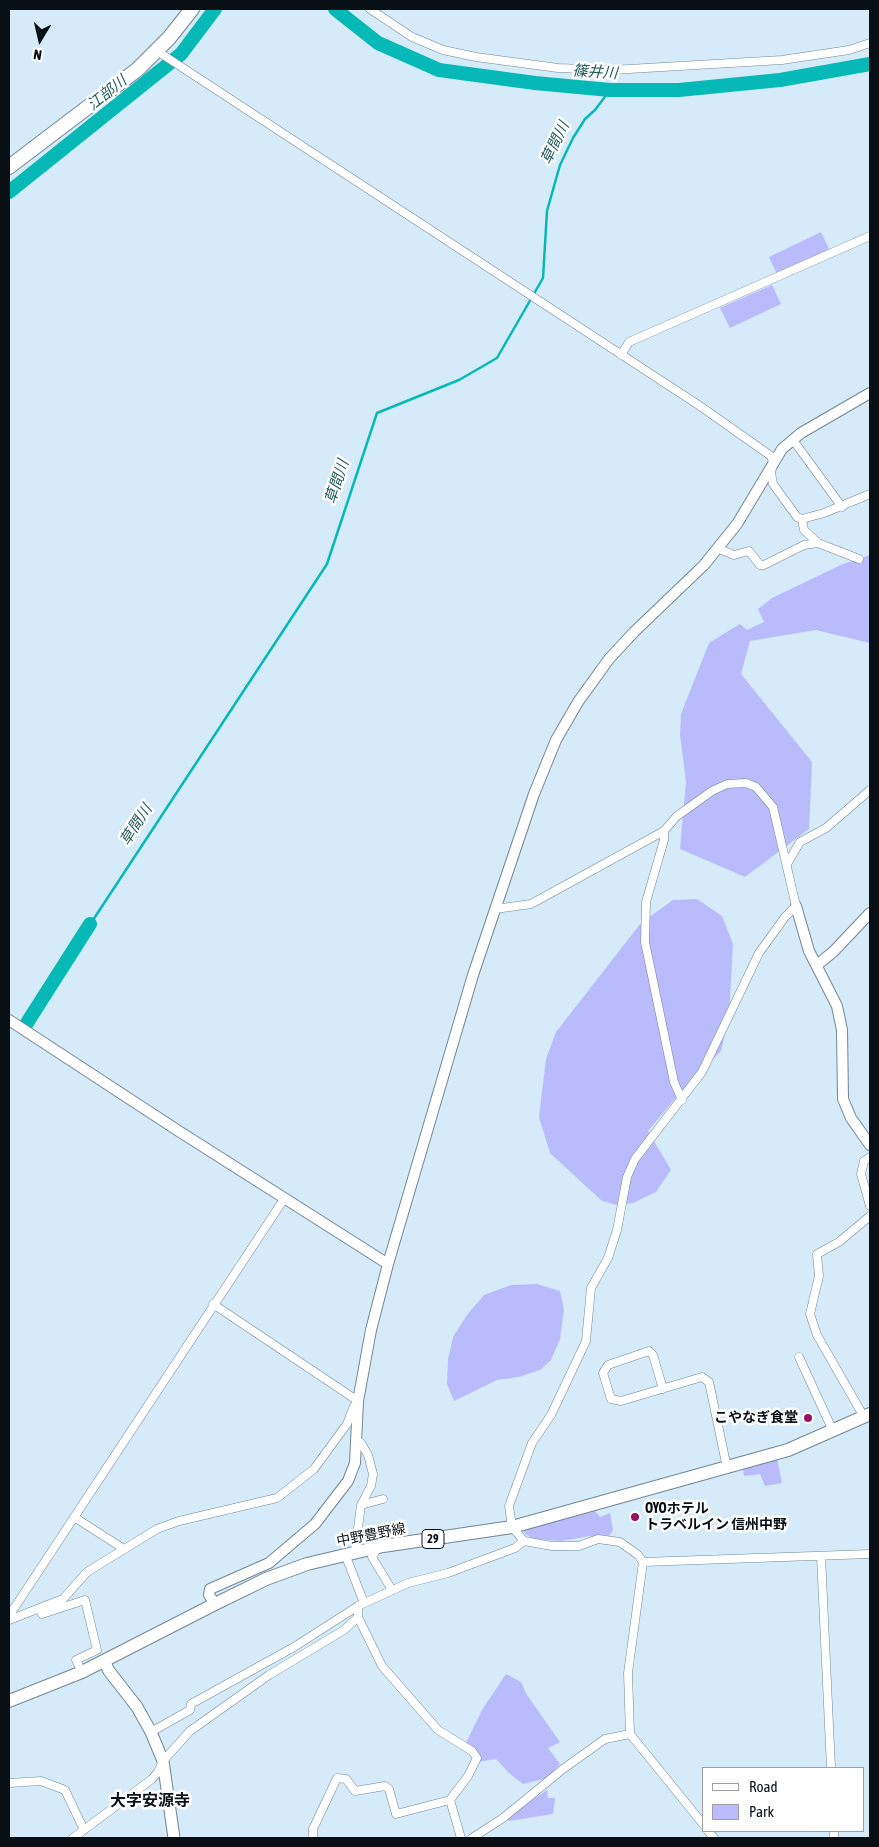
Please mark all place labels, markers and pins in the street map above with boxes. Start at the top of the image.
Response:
place label: こやなぎ食堂 [714,1410,798,1426]
marker: こやなぎ食堂 [802,1412,814,1424]
place label: OYOホテル トラベルイン 信州中野 [645,1501,787,1534]
marker: OYOホテル トラベルイン 信州中野 [629,1511,641,1523]

